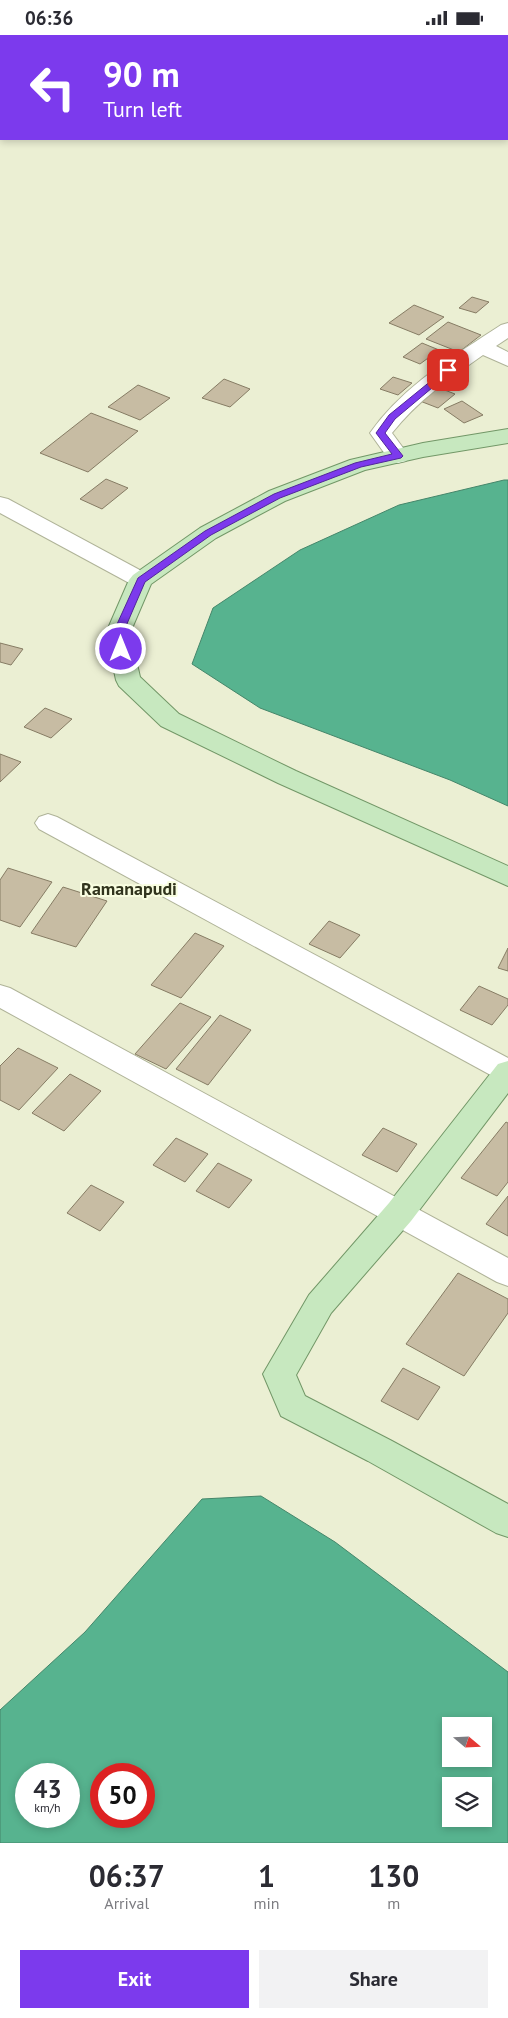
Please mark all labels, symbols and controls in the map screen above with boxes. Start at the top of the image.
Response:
text: 06:36 [25,6,73,30]
text: 90 m [103,51,180,97]
icon: left [20,55,85,120]
text: Turn left [103,95,182,123]
pin [427,349,469,391]
icon: arrive [434,356,462,384]
position arrow [94,622,146,674]
district label: Ramanapudi [81,877,177,900]
north arrow [442,1717,492,1767]
map controls [442,1717,492,1827]
speed limit sign: 50 [90,1763,155,1828]
text: 43 [33,1773,62,1805]
button: layers [442,1777,492,1827]
text: km/h [34,1800,61,1815]
text: 06:37 [89,1856,165,1895]
text: 1 [258,1856,275,1895]
text: 130 [368,1856,419,1895]
text: Arrival [104,1893,149,1913]
text: min [254,1893,280,1913]
text: m [387,1893,400,1913]
button: Exit [20,1950,249,2008]
button: Share [259,1950,488,2008]

